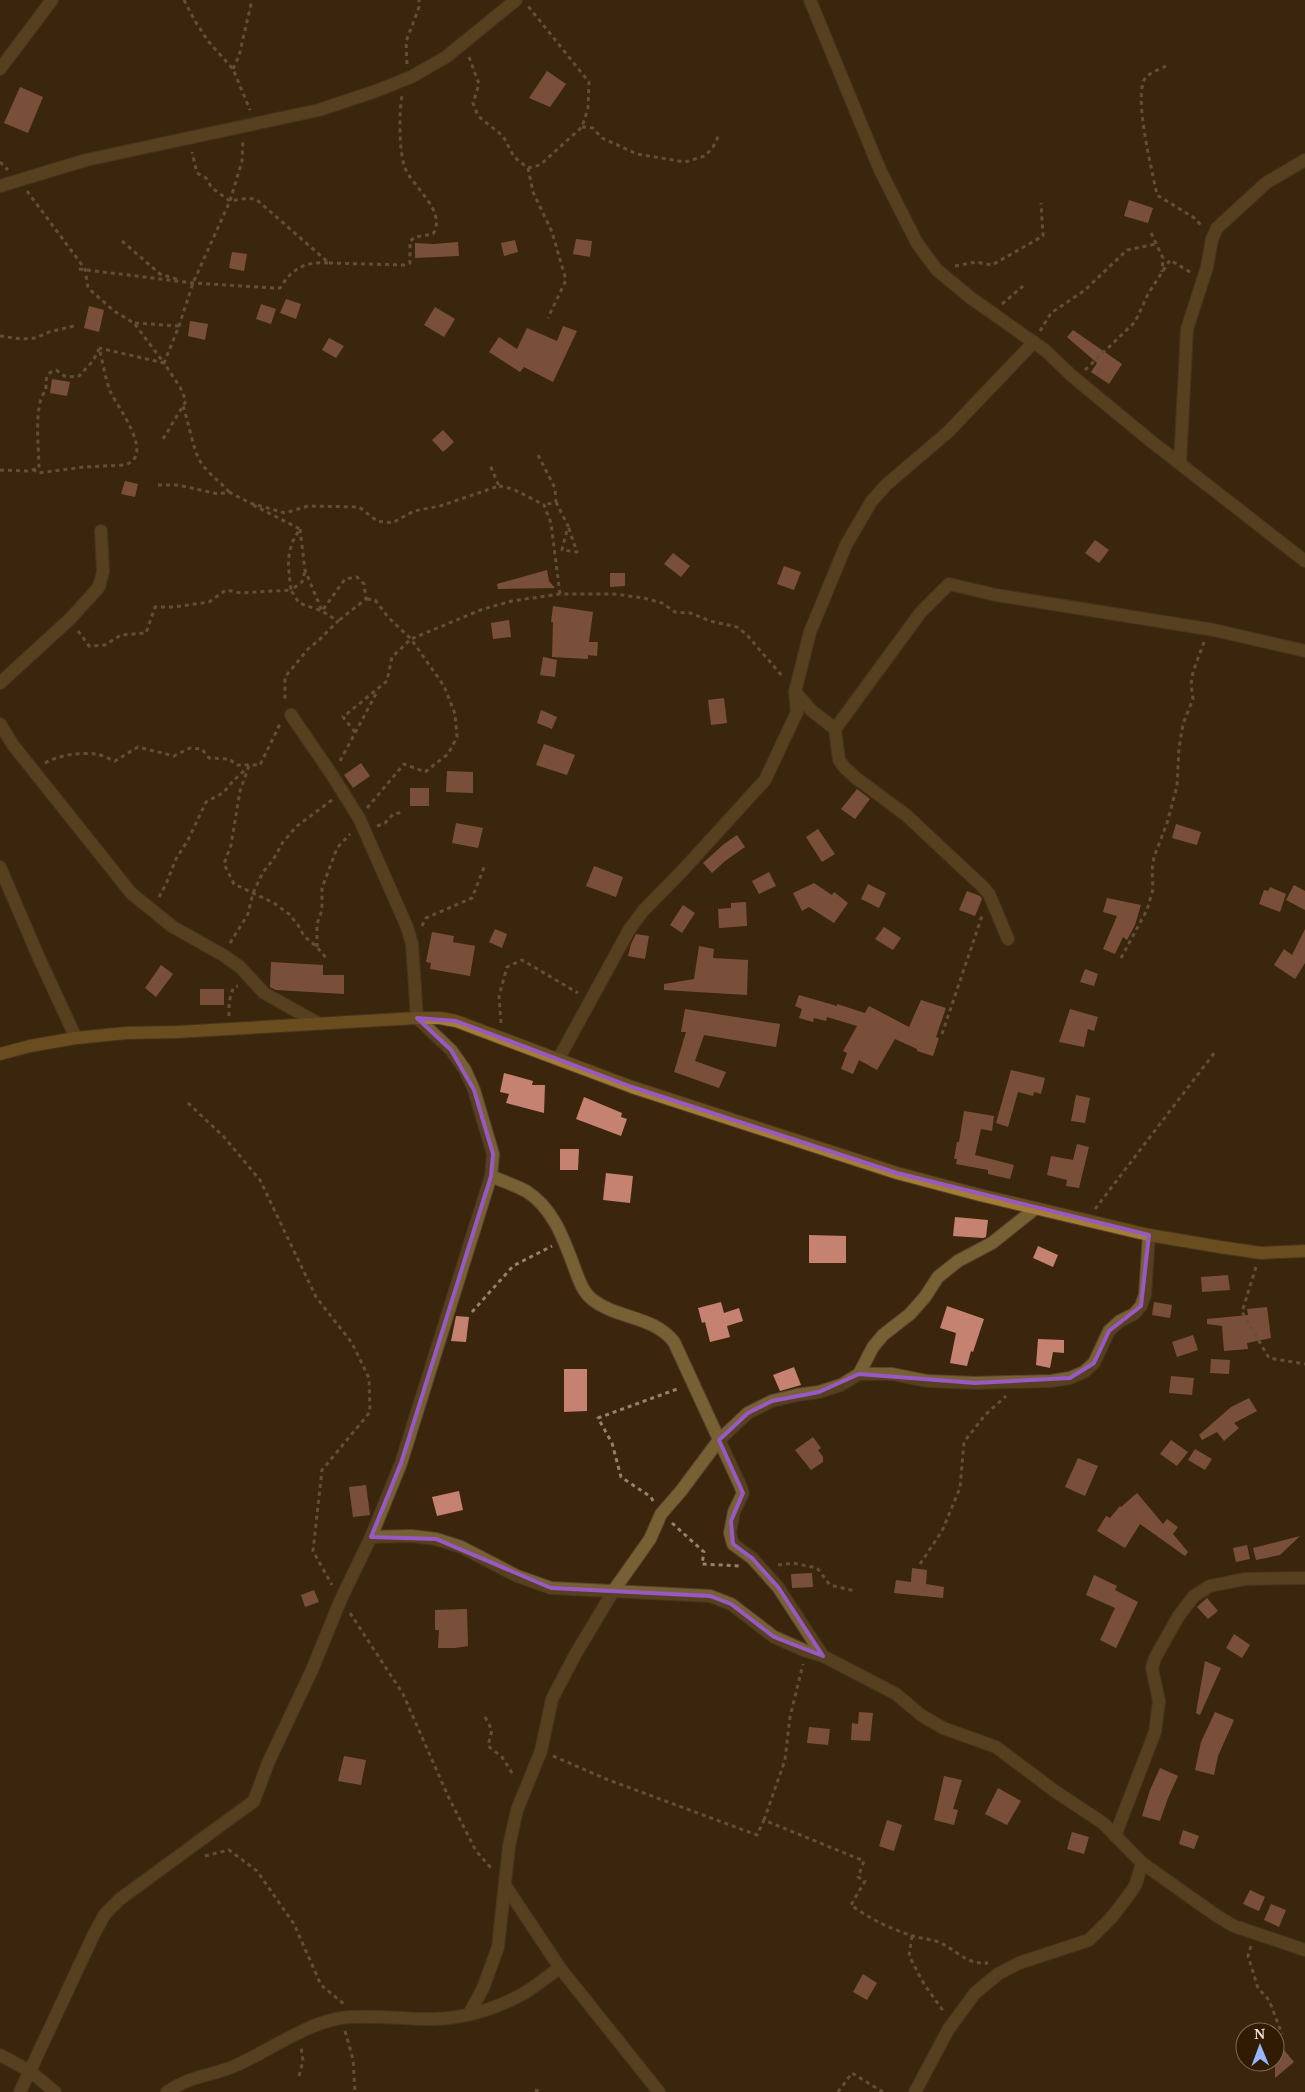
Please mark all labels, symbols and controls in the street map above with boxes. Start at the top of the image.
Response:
north arrow [1235,2022,1285,2072]
text: N [1254,2024,1265,2043]

